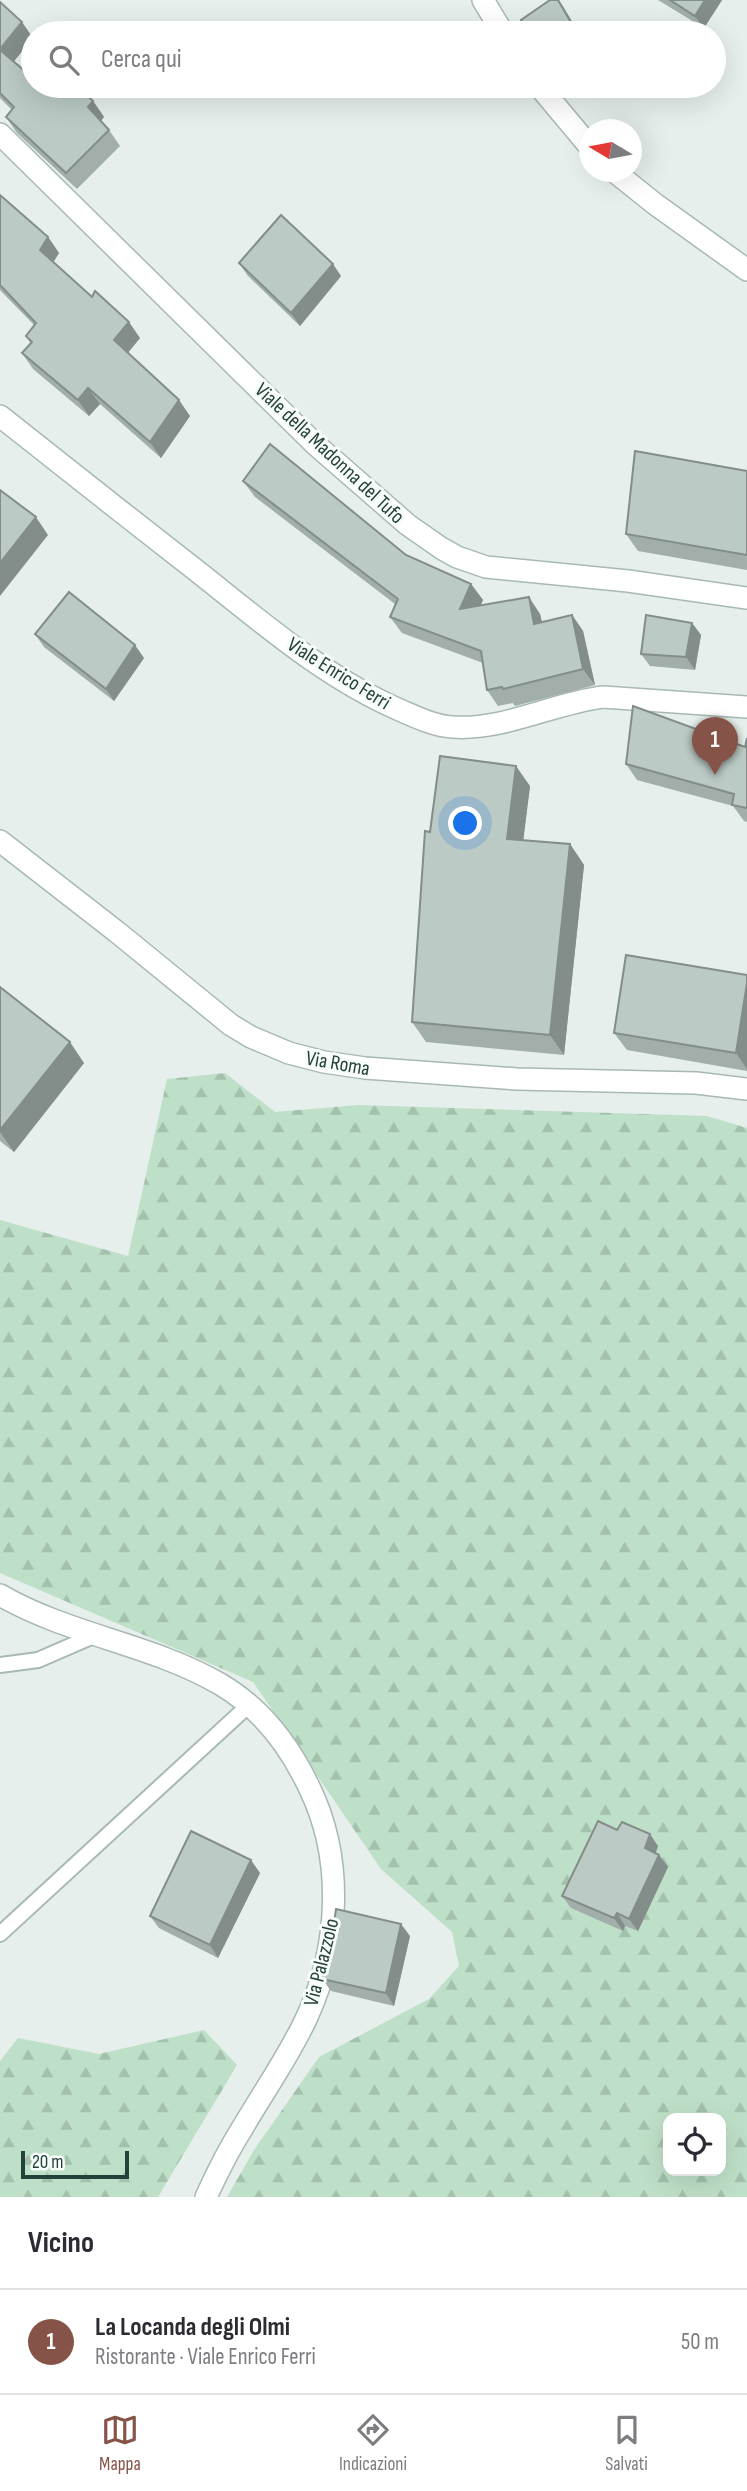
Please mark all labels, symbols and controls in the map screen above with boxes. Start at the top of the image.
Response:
search box [21,21,726,98]
icon: search [45,41,83,79]
text: Cerca qui [101,44,182,75]
north arrow [579,119,642,182]
street label: Viale della Madonna del Tufo [250,378,410,529]
street label: Viale Enrico Ferri [282,632,395,715]
pin: 1 [692,717,738,775]
your location [448,806,482,840]
street label: Via Roma [304,1046,372,1081]
street label: Via Palazzolo [299,1916,344,2009]
map controls [663,2113,726,2176]
button: locate [663,2113,726,2176]
scale bar [21,2148,130,2180]
text: 20 m [32,2151,64,2174]
text: Vicino [28,2225,94,2261]
text: La Locanda degli Olmi [95,2312,290,2343]
text: 1 [46,2328,56,2356]
text: 50 m [681,2328,719,2356]
text: Ristorante · Viale Enrico Ferri [95,2343,316,2371]
tab: Mappa [99,2411,141,2476]
tab: Indicazioni [339,2411,407,2476]
tab: Salvati [605,2411,648,2476]

